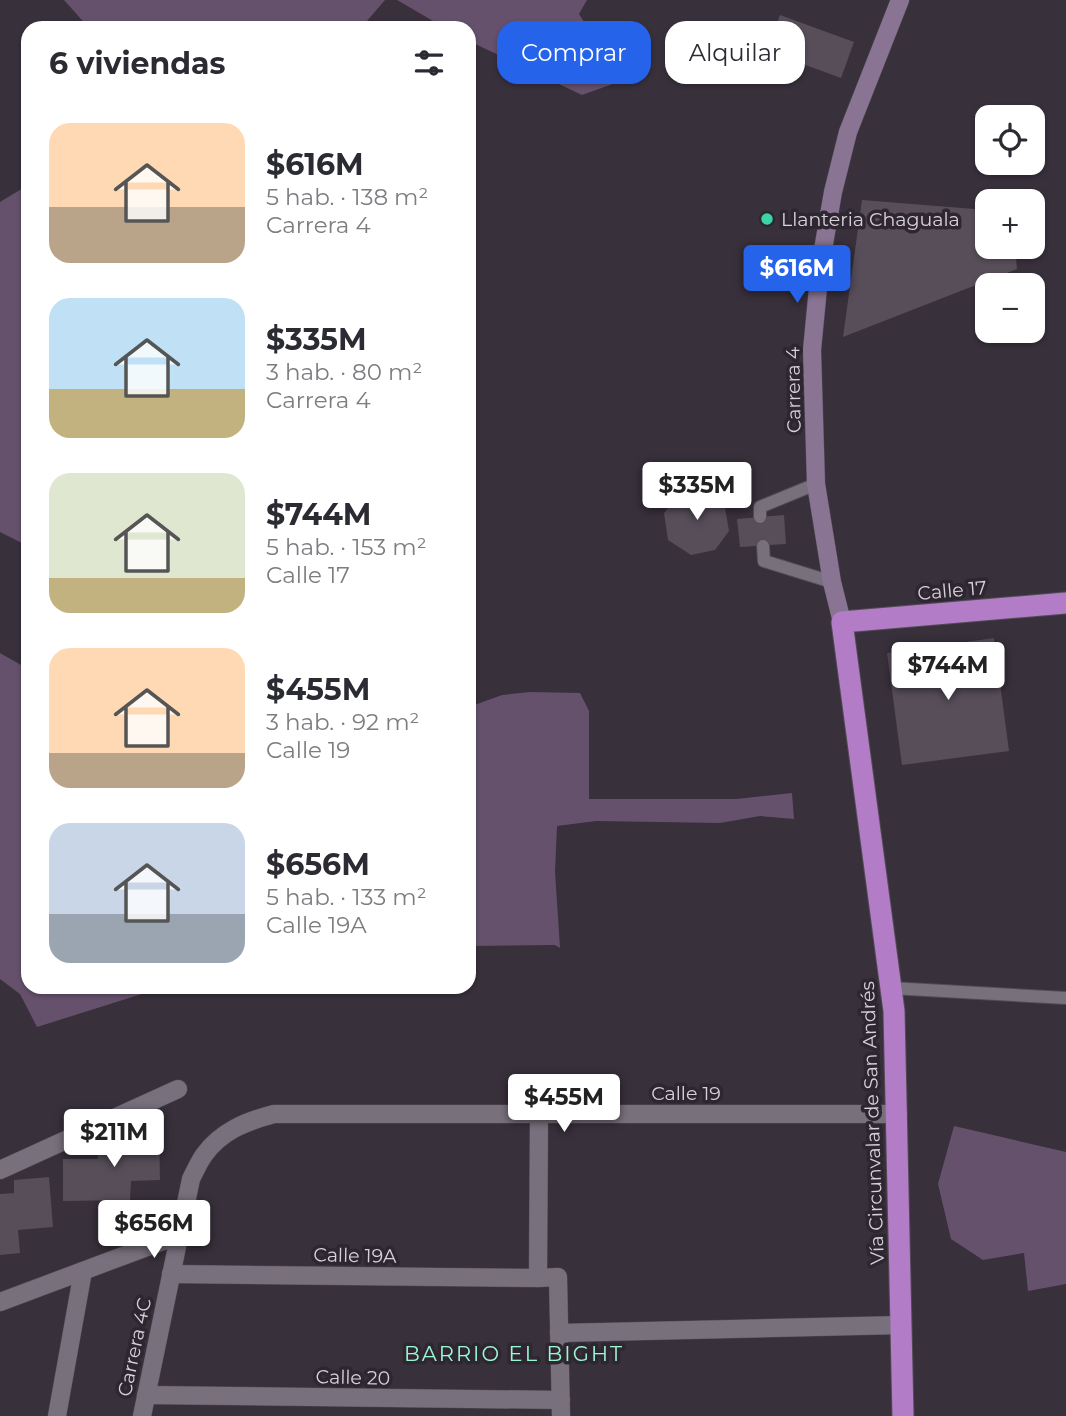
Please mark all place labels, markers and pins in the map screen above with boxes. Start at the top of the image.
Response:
place label: Llanteria Chaguala [781,208,960,231]
marker: Llanteria Chaguala [759,211,775,227]
pin: $616M [748,246,846,305]
pin: $335M [648,462,746,522]
pin: $744M [899,642,997,702]
pin: $455M [515,1074,613,1134]
pin: $211M [65,1110,163,1169]
pin: $656M [105,1200,203,1260]

